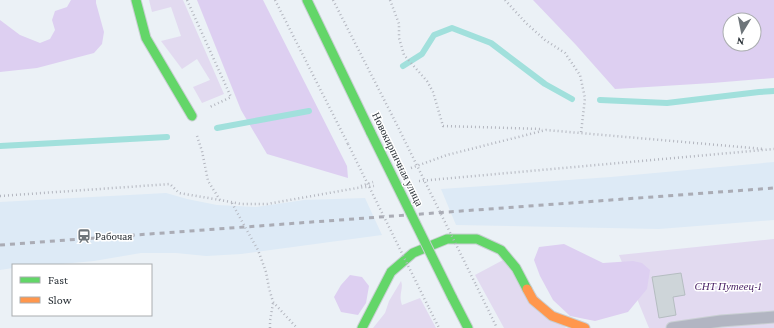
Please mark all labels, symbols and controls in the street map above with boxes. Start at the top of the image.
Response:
north arrow [722,12,762,52]
text: N [735,35,745,48]
street label: Новокирпичная улица [370,110,426,208]
station icon: Рабочая [76,228,92,244]
place label: Рабочая [95,230,132,242]
legend [12,264,152,316]
text: Fast [48,273,69,287]
park label: СНТ Путеец-1 [695,280,762,292]
text: Slow [48,293,72,307]

